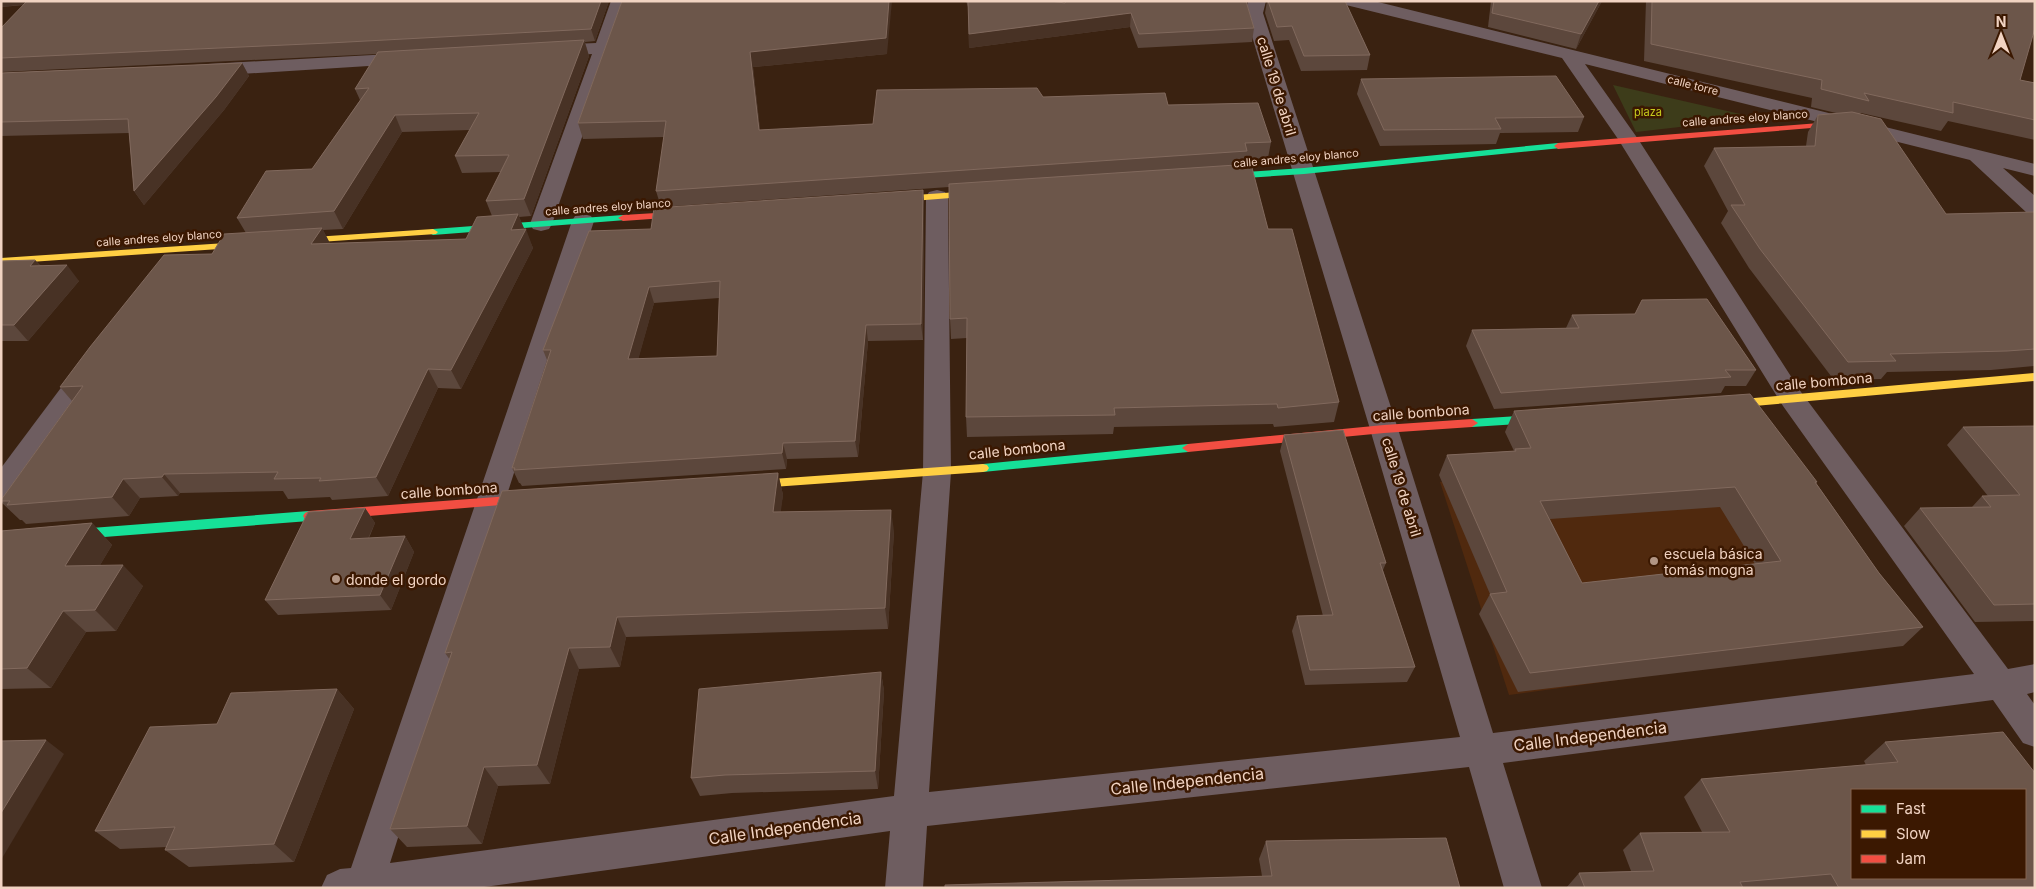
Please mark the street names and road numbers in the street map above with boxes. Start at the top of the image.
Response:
street label: calle 19 de abril [1254,34,1300,138]
street label: calle torre [1666,72,1720,98]
street label: calle andres eloy blanco [1682,107,1809,129]
street label: calle andres eloy blanco [1233,146,1360,170]
street label: calle andres eloy blanco [545,196,672,218]
street label: calle andres eloy blanco [96,227,223,249]
street label: calle bombona [1775,368,1873,394]
street label: calle bombona [1372,400,1470,424]
street label: calle bombona [968,435,1066,463]
street label: calle 19 de abril [1379,435,1425,539]
street label: calle bombona [400,478,498,502]
street label: Calle Independencia [1512,717,1668,755]
street label: Calle Independencia [1109,763,1265,799]
street label: Calle Independencia [707,807,863,849]

